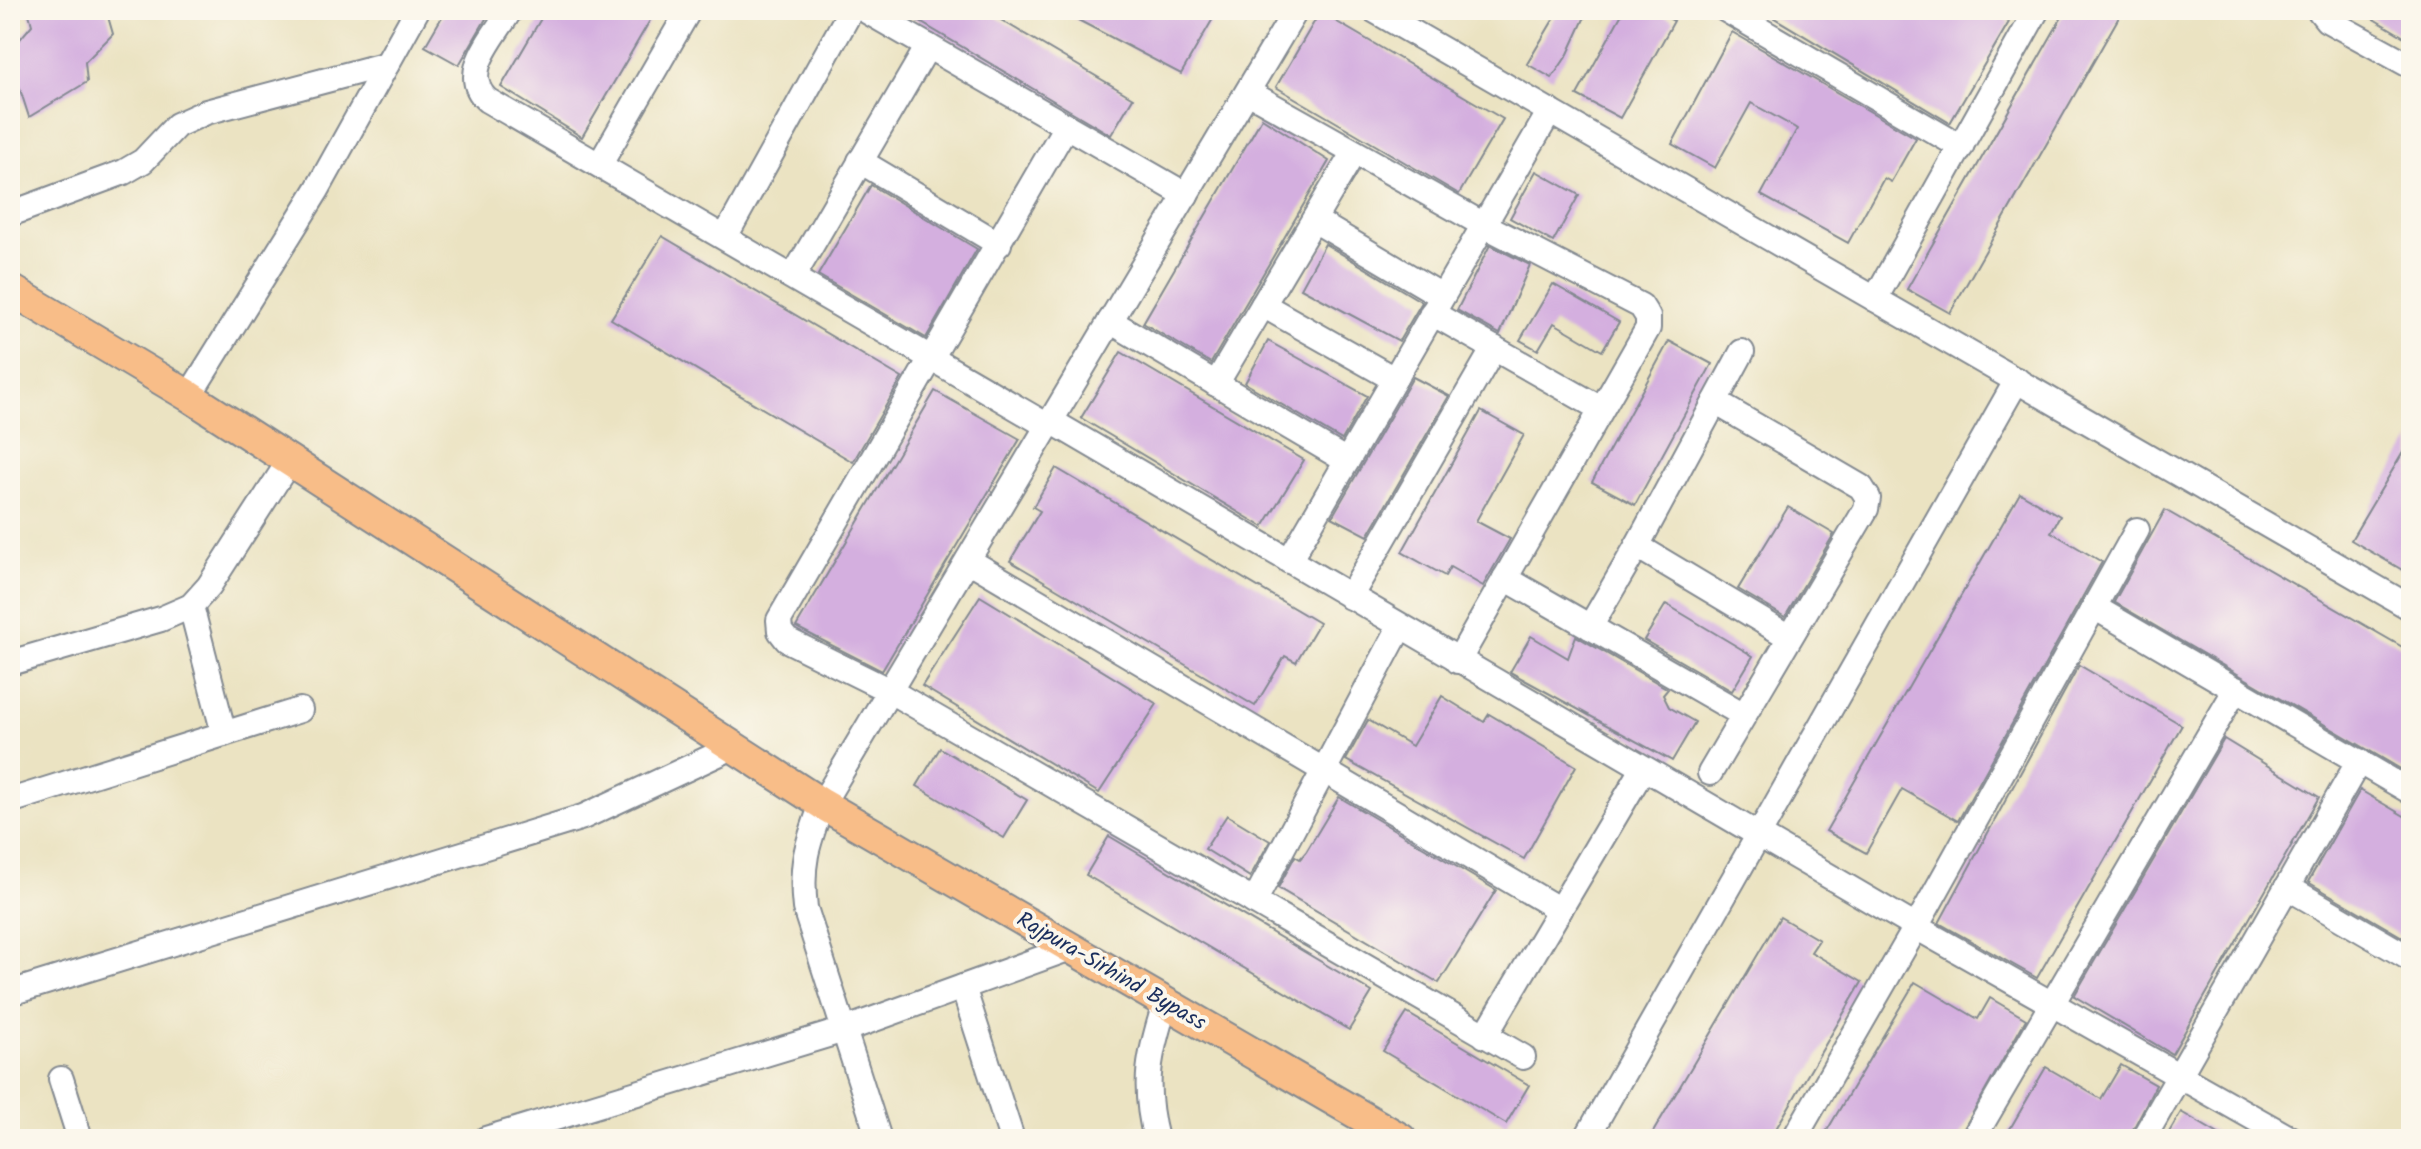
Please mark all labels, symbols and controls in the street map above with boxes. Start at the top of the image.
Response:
street label: Rajpura-Sirhind Bypass [1009,903,1213,1041]

